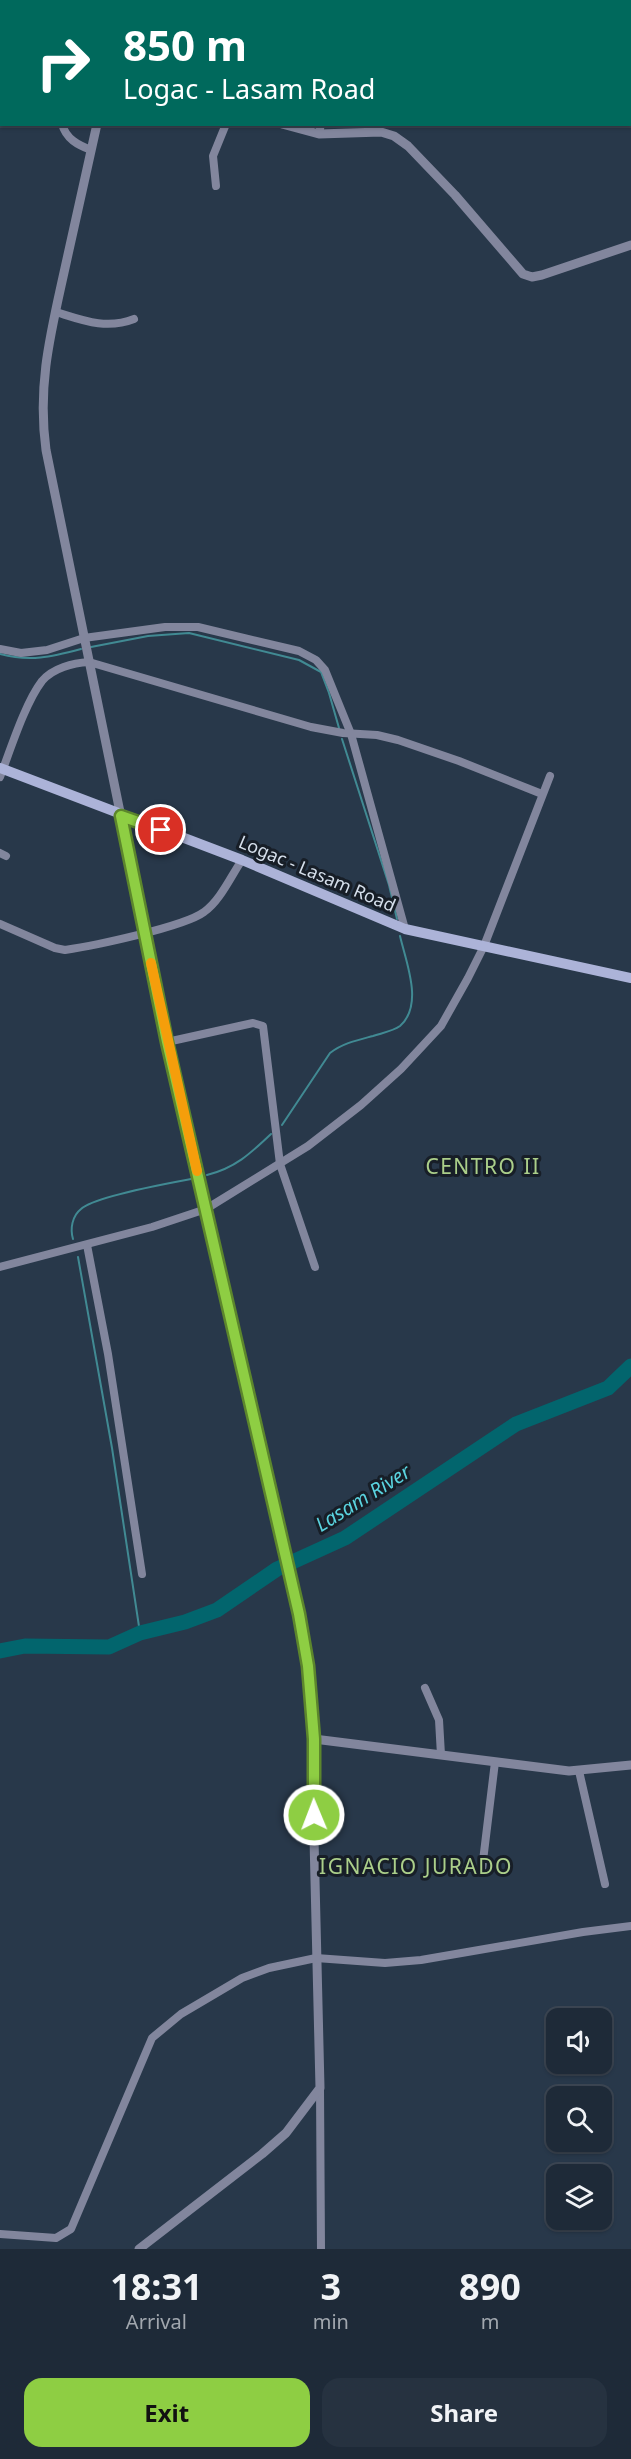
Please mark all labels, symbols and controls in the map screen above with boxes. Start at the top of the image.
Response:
text: 850 m [123,16,247,73]
icon: right [24,24,102,102]
text: Logac - Lasam Road [123,70,375,107]
pin [135,804,186,855]
icon: arrive [144,813,177,846]
street label: Logac - Lasam Road [235,829,400,917]
district label: CENTRO II [425,1152,541,1180]
water label: Lasam River [310,1457,416,1538]
position arrow [282,1783,346,1847]
district label: IGNACIO JURADO [319,1852,513,1880]
map controls [546,2008,612,2230]
button: sound [546,2008,612,2074]
button: search [546,2086,612,2152]
button: layers [546,2164,612,2230]
text: 18:31 [110,2262,203,2311]
text: 3 [321,2262,341,2311]
text: 890 [459,2262,521,2311]
text: Arrival [126,2308,187,2335]
text: min [313,2308,349,2335]
text: m [481,2308,499,2335]
button: Exit [24,2378,310,2447]
button: Share [322,2378,607,2447]

